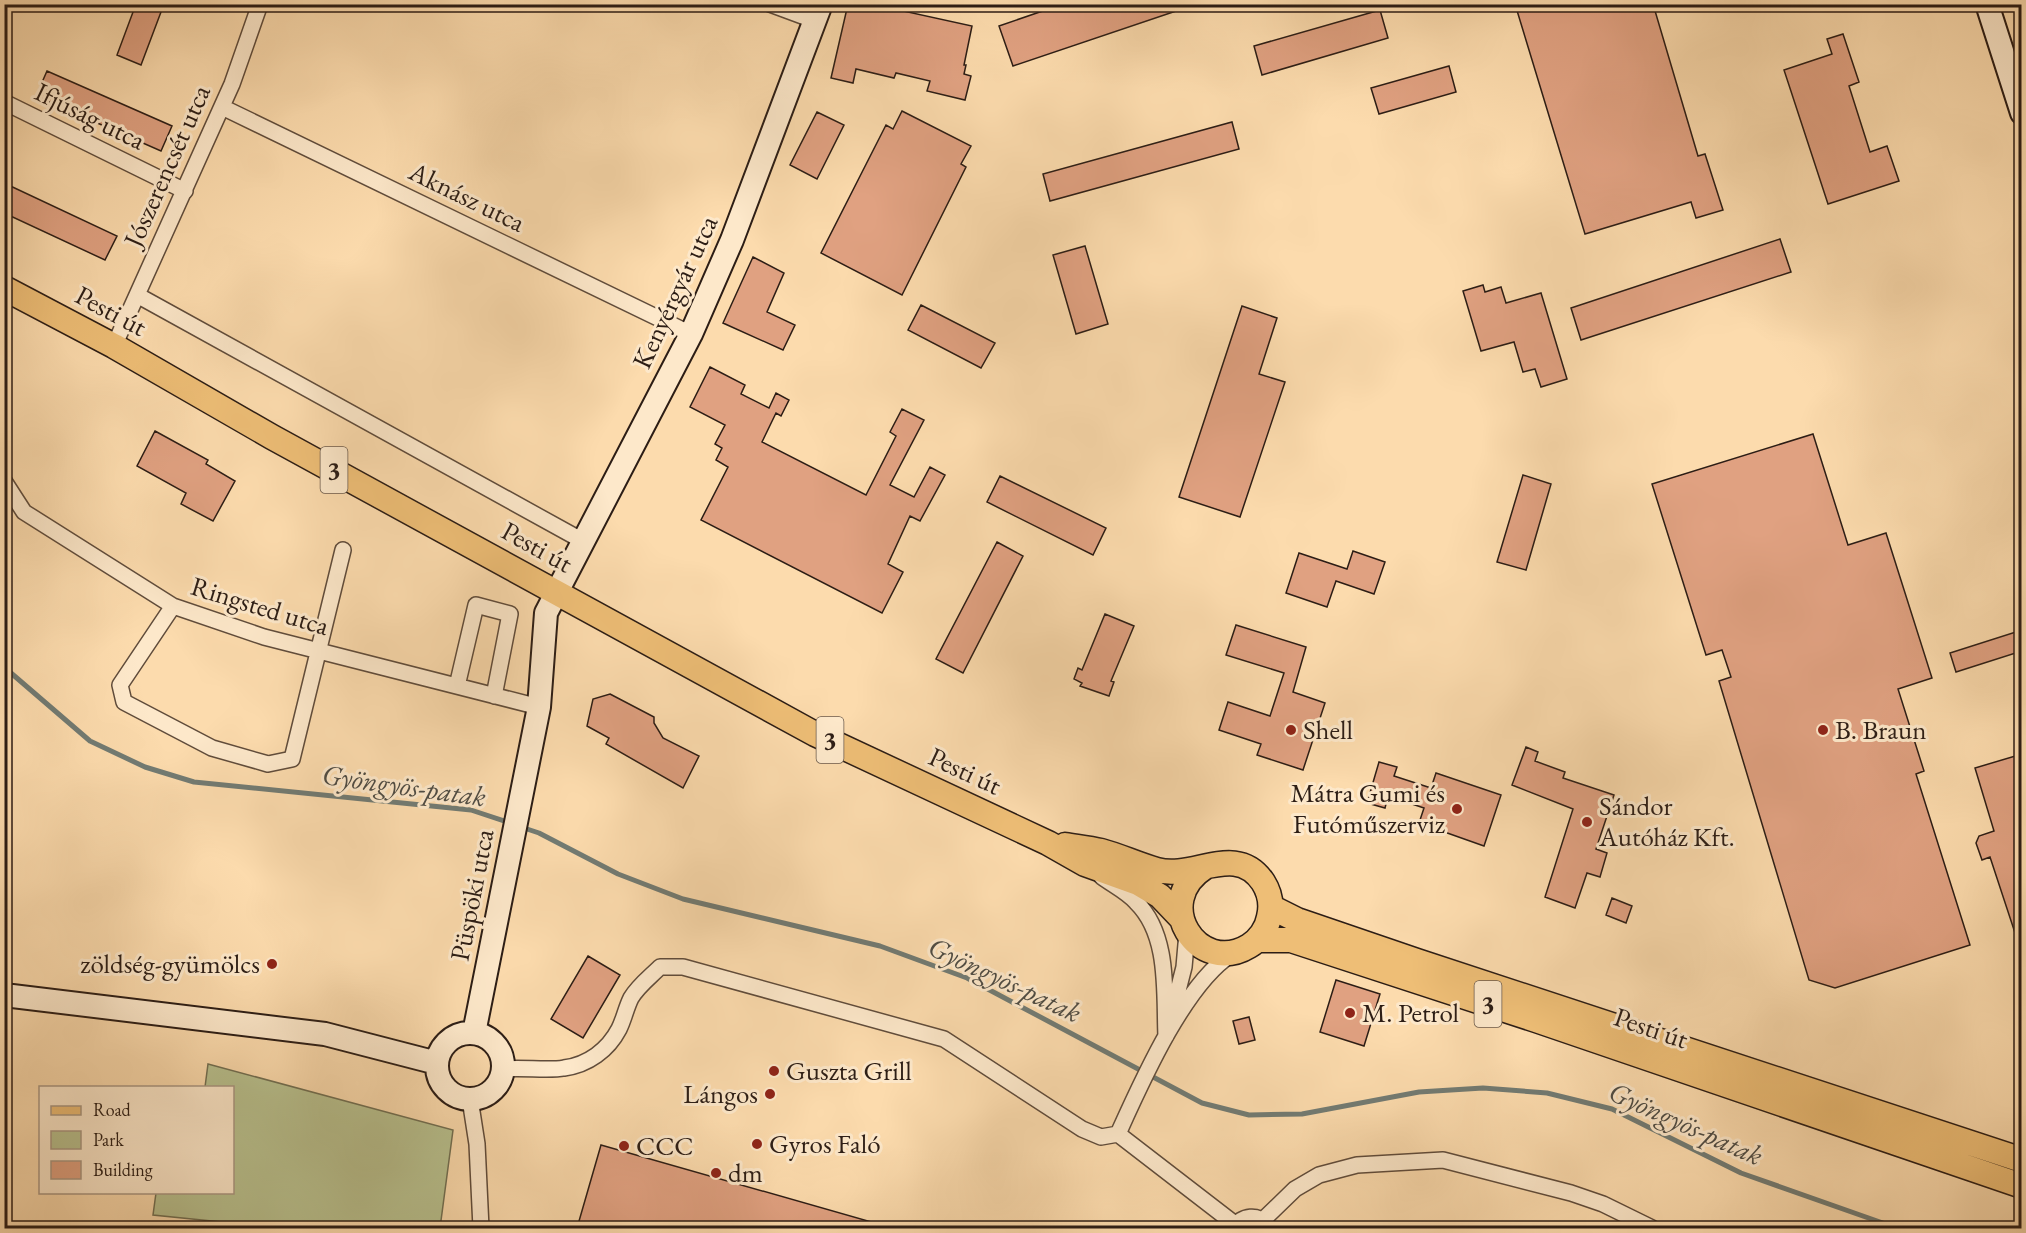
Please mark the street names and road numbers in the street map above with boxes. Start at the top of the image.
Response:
street label: Ifjúság utca [29,74,151,157]
street label: Jószerencsét utca [114,79,218,254]
street label: Aknász utca [403,153,531,240]
street label: Kenyérgyár utca [624,209,725,374]
street label: Pesti út [69,277,153,344]
road number: 3 [320,447,348,493]
street label: Pesti út [496,513,579,581]
street label: Ringsted utca [187,568,334,643]
road number: 3 [816,717,844,763]
street label: Pesti út [923,739,1008,803]
street label: Püspöki utca [442,826,501,964]
road number: 3 [1474,981,1502,1027]
street label: Pesti út [1610,999,1693,1057]

